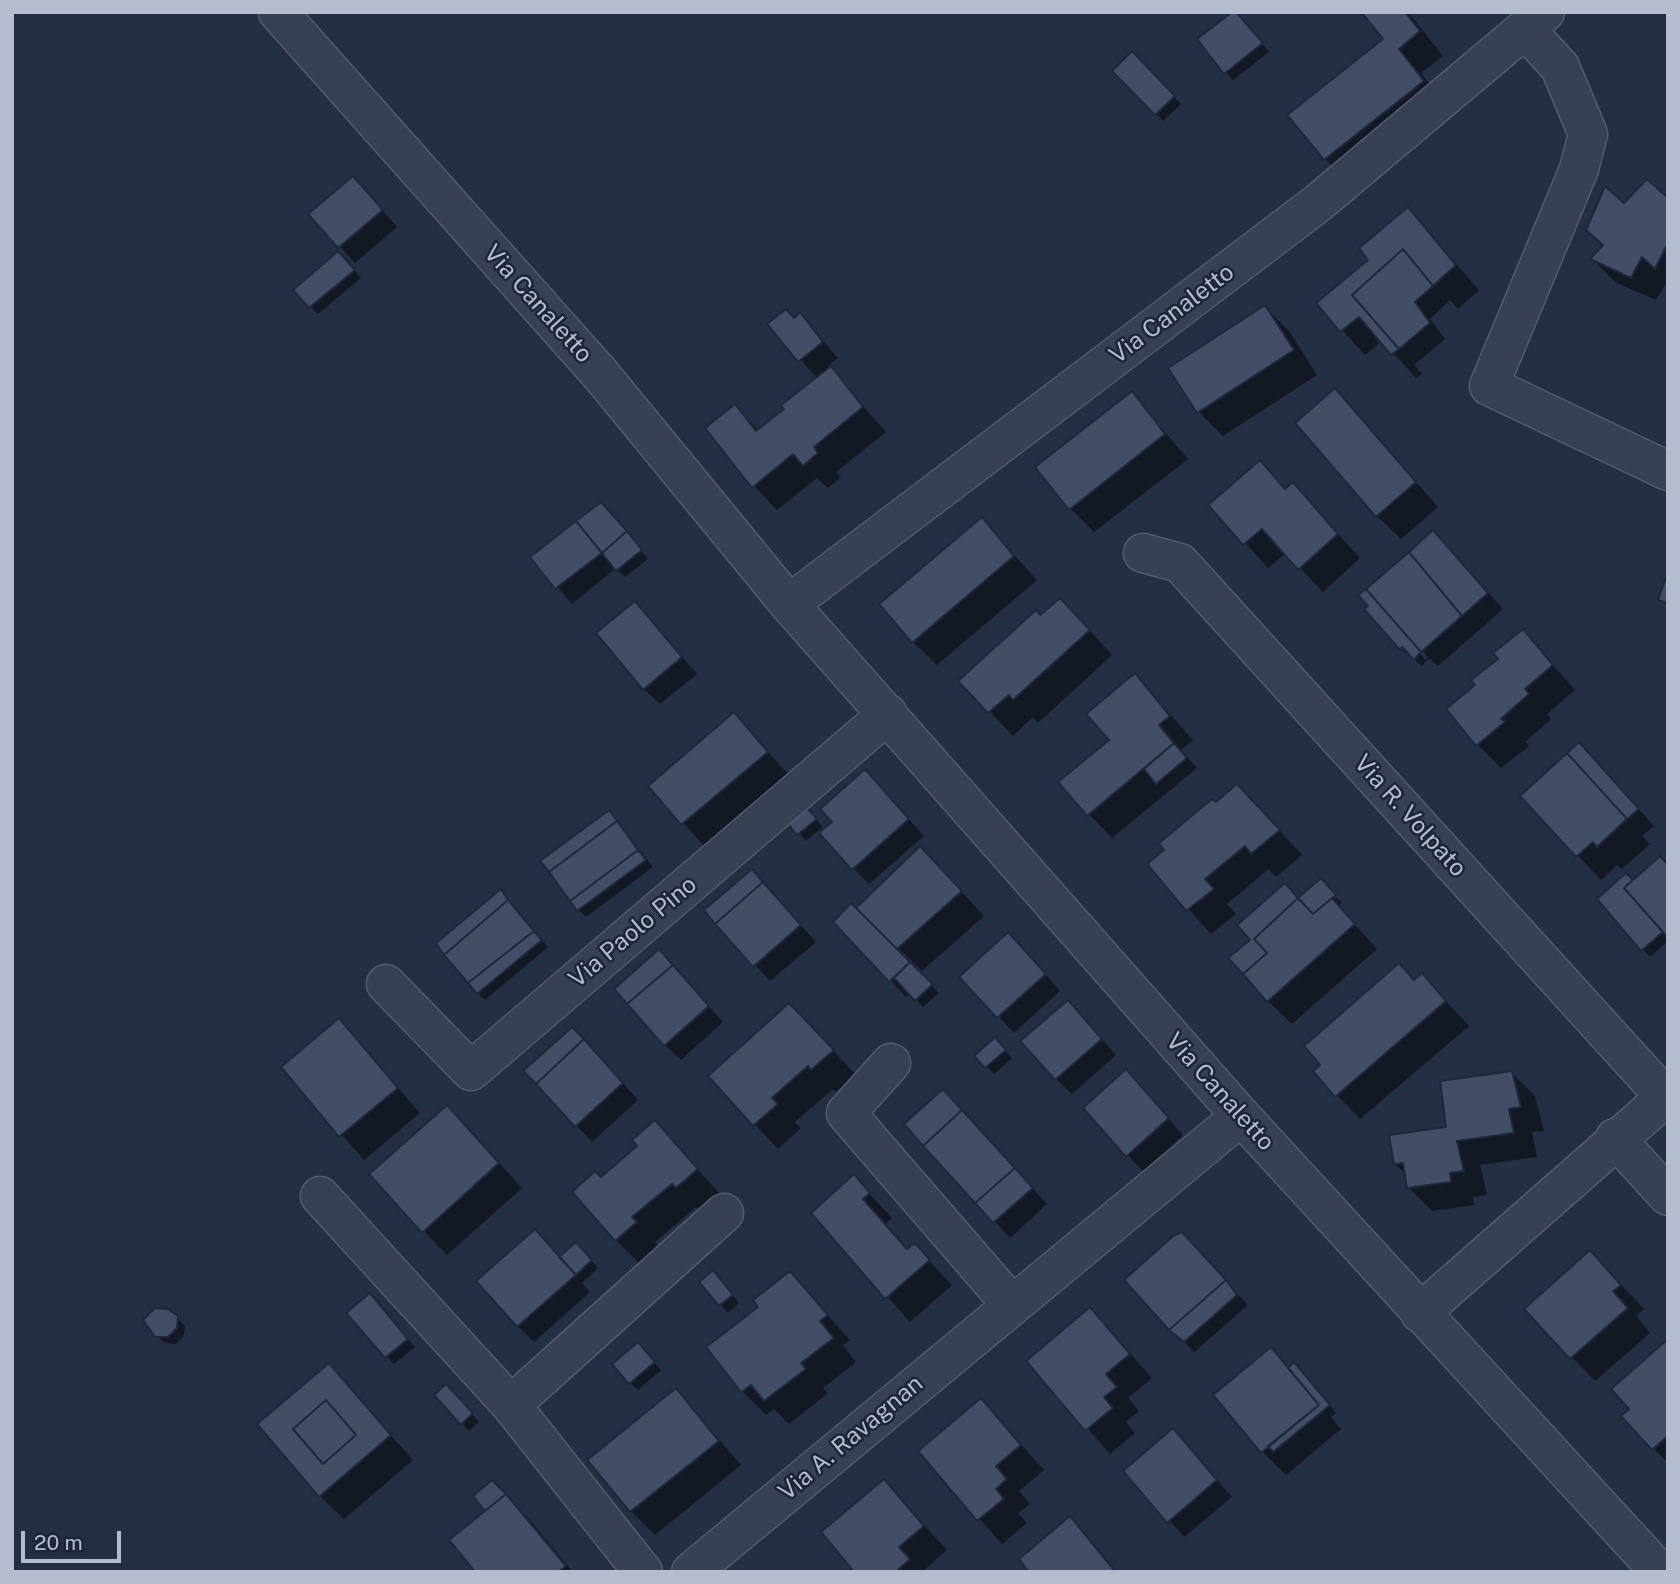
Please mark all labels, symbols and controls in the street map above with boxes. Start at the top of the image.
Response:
street label: Via Canaletto [478,239,598,369]
street label: Via Canaletto [1104,258,1240,370]
street label: Via R. Volpato [1348,749,1472,883]
street label: Via Paolo Pino [563,870,703,994]
street label: Via Canaletto [1160,1027,1280,1157]
street label: Via A. Ravagnan [773,1369,929,1507]
scale bar [24,1518,124,1562]
text: 20 m [34,1530,83,1555]

